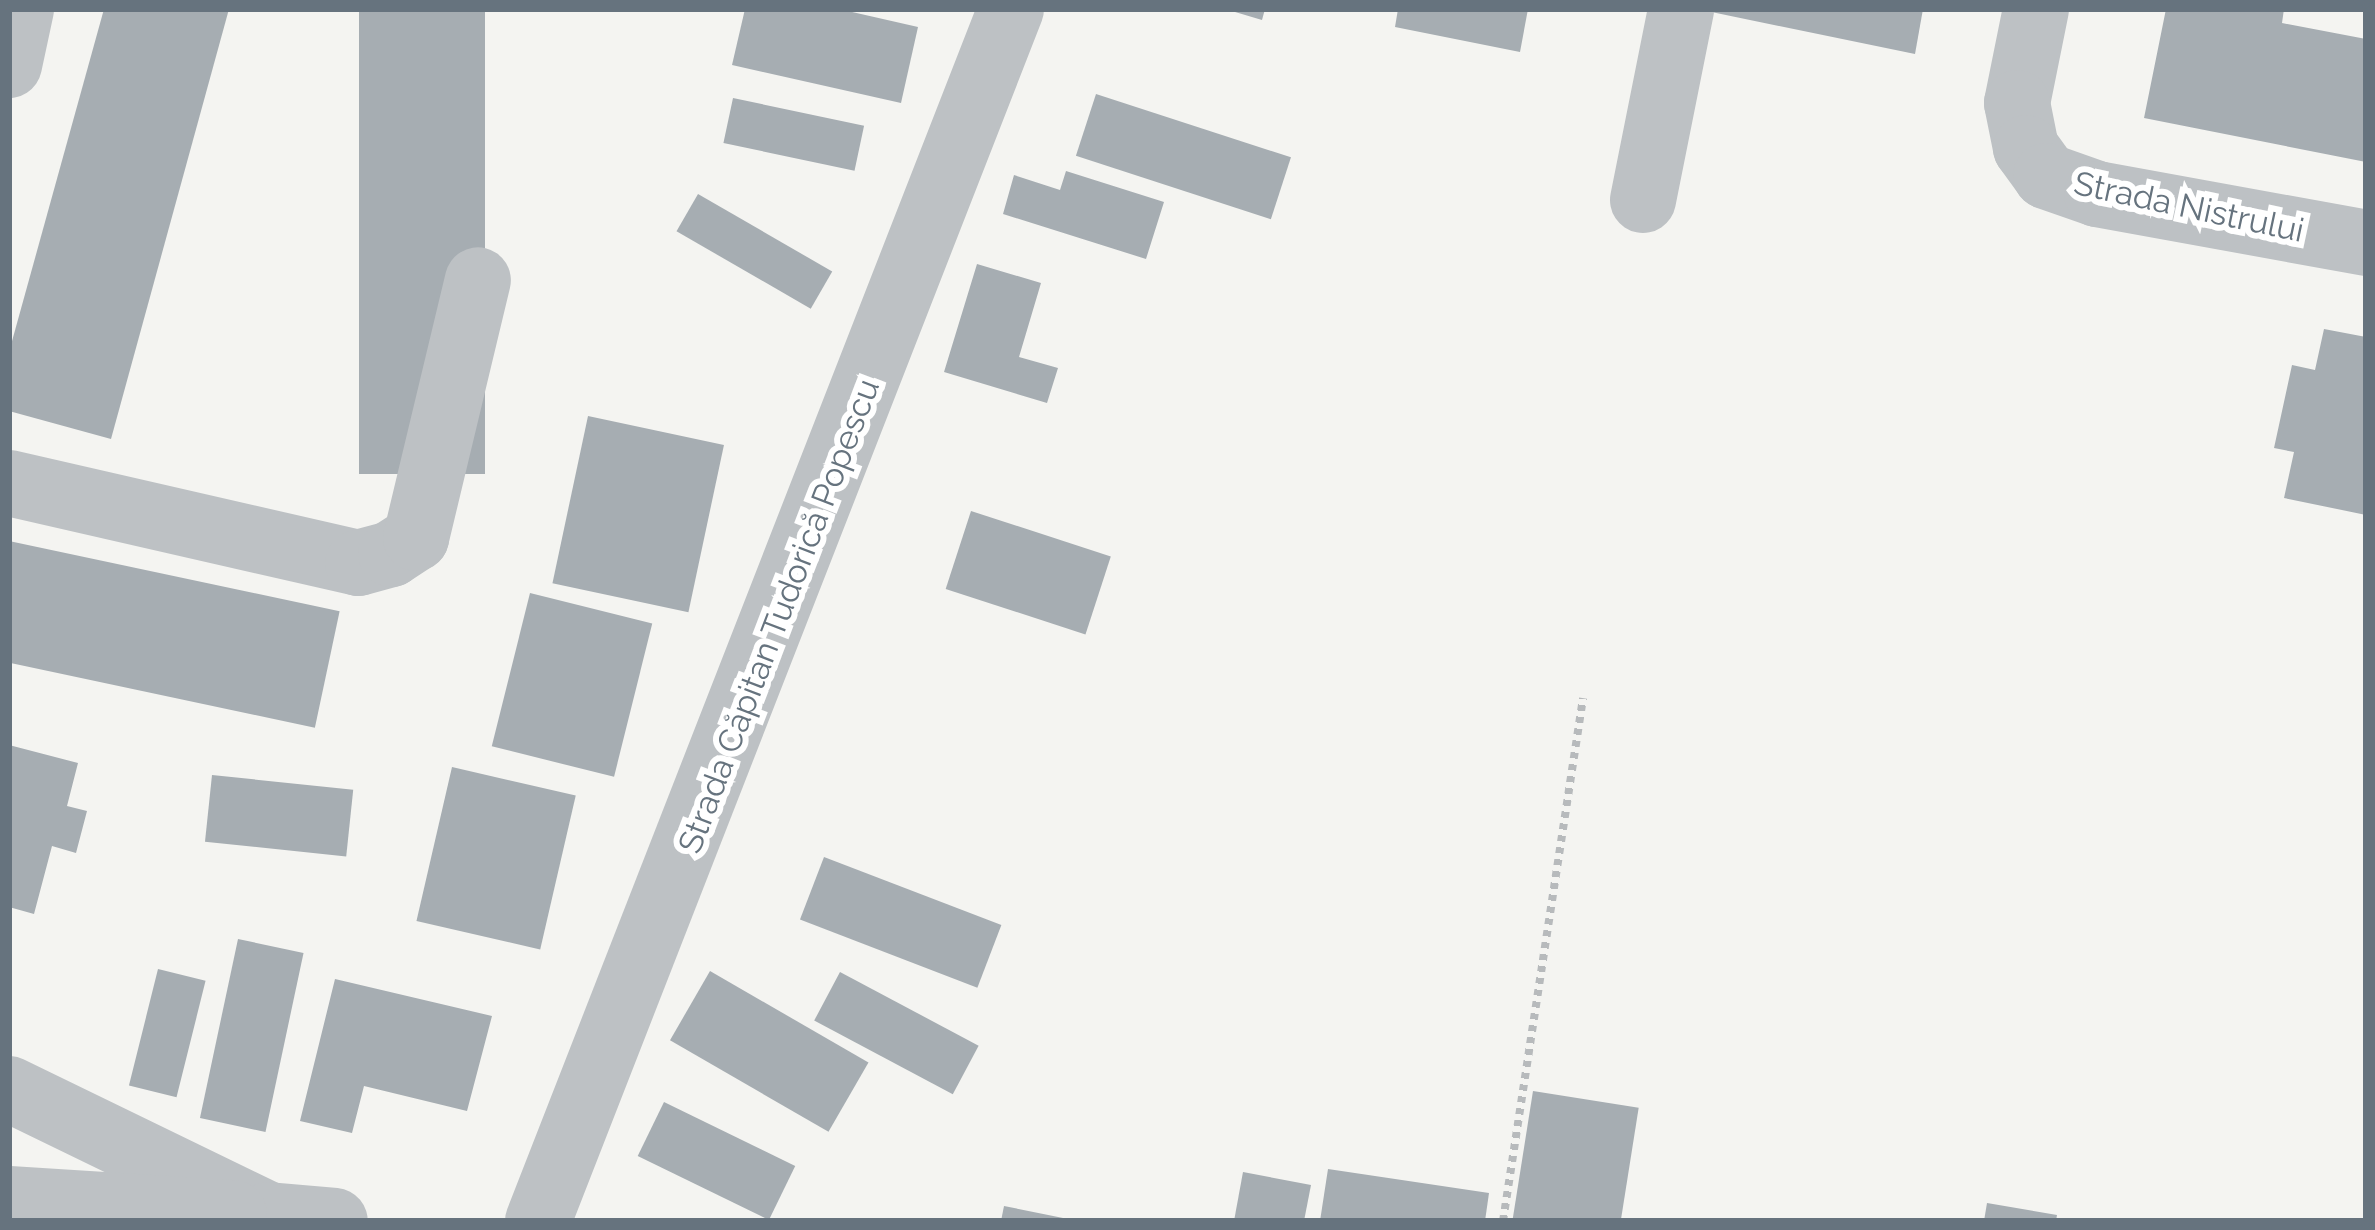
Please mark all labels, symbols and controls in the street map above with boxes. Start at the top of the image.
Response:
street label: Strada Nistrului [2071,163,2307,251]
street label: Strada Căpitan Tudorică Popescu [670,373,888,859]

